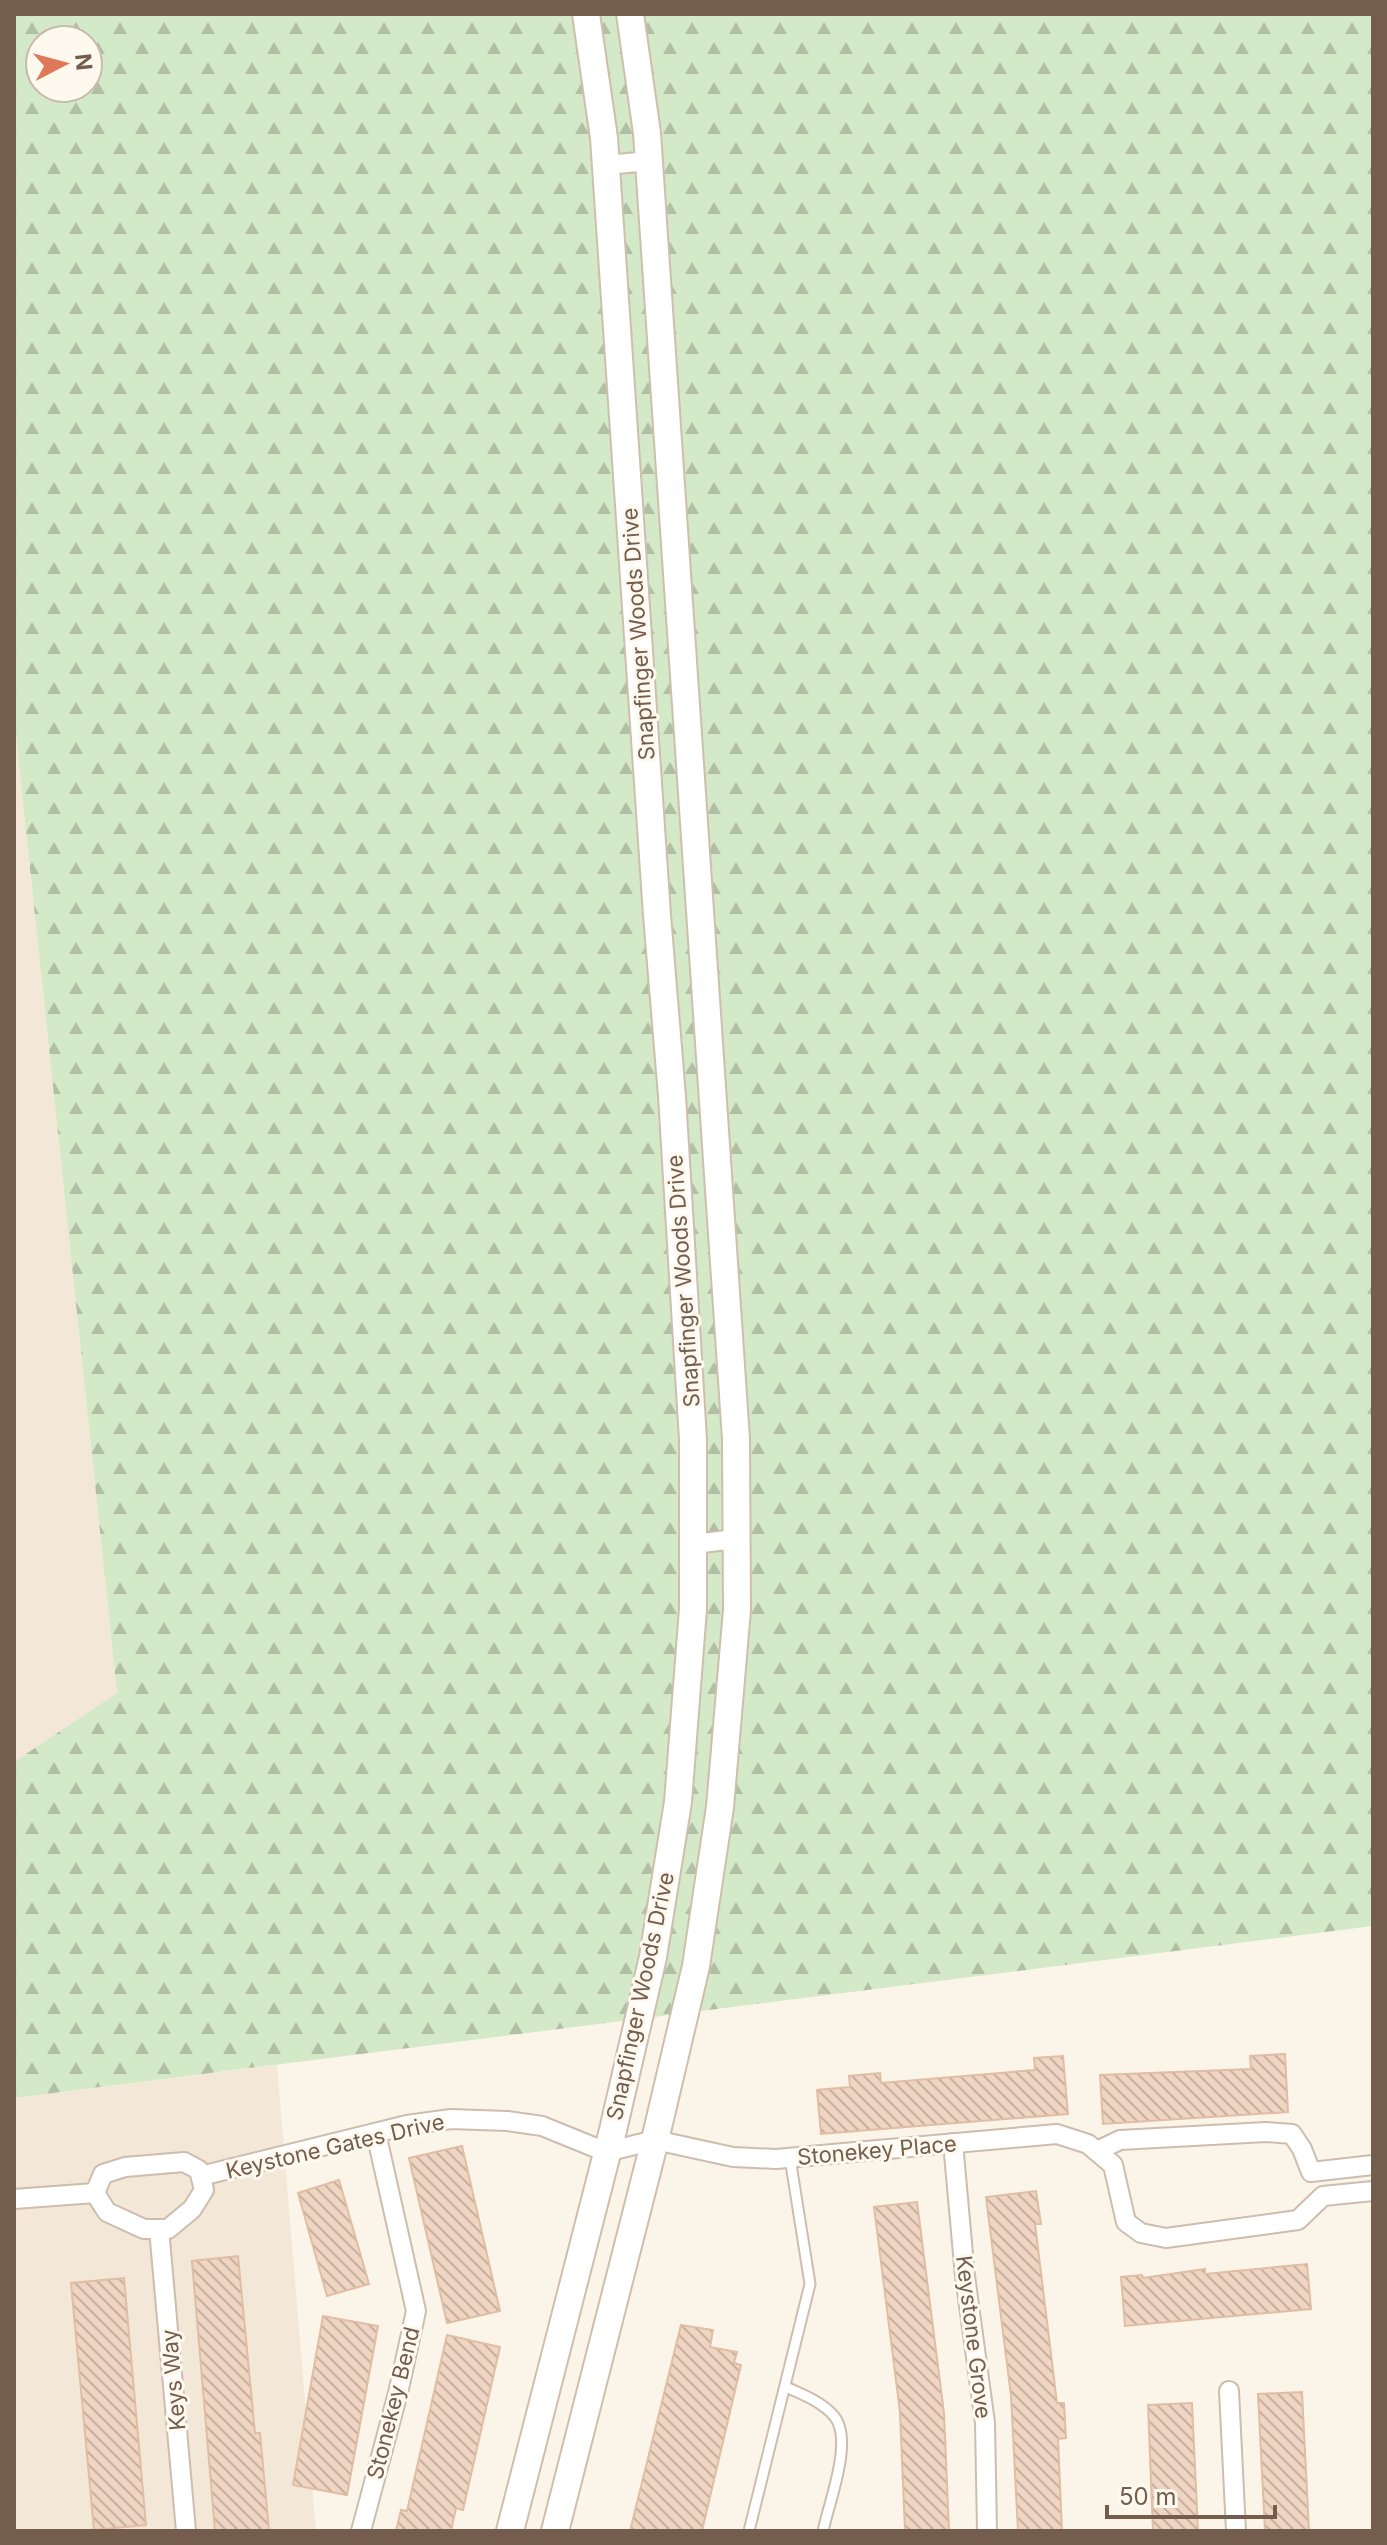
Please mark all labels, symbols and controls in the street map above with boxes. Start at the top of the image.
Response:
north arrow [24,24,104,104]
text: N [70,52,98,72]
street label: Snapfinger Woods Drive [616,507,660,761]
street label: Snapfinger Woods Drive [661,1154,705,1408]
street label: Snapfinger Woods Drive [601,1870,679,2122]
street label: Keystone Gates Drive [223,2108,447,2184]
street label: Stonekey Place [796,2130,958,2170]
street label: Keystone Grove [951,2254,997,2420]
street label: Stonekey Bend [361,2324,425,2482]
street label: Keys Way [156,2328,190,2432]
scale bar [1107,2469,1275,2519]
text: 50 m [1119,2482,1177,2511]

